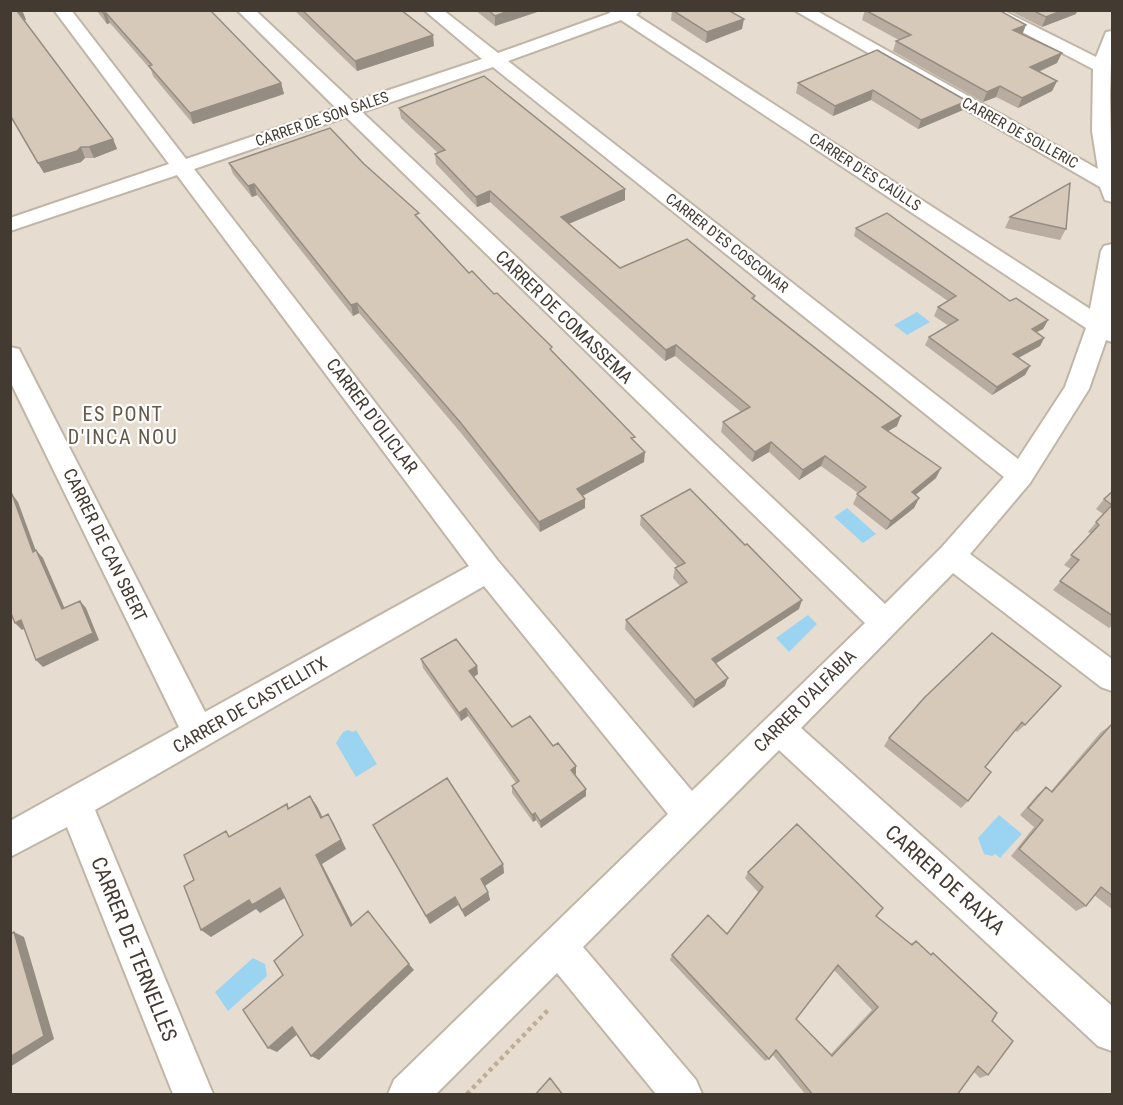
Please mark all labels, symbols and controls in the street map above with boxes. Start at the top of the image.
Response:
street label: CARRER DE SON SALES [253,88,391,150]
street label: CARRER DE SOLLERIC [959,94,1081,172]
street label: CARRER D'ES CAÜLLS [806,129,924,215]
street label: CARRER D'ES COSCONAR [662,190,792,296]
street label: CARRER DE COMASSEMA [491,246,638,388]
street label: CARRER D'OLICLAR [322,354,423,478]
district label: ES PONT D'INCA NOU [68,402,178,449]
street label: CARRER DE CAN SBERT [59,465,152,625]
street label: CARRER D'ALFÀBIA [749,645,861,756]
street label: CARRER DE CASTELLITX [169,652,331,757]
street label: CARRER DE RAIXA [880,820,1010,940]
street label: CARRER DE TERNELLES [86,853,182,1045]

